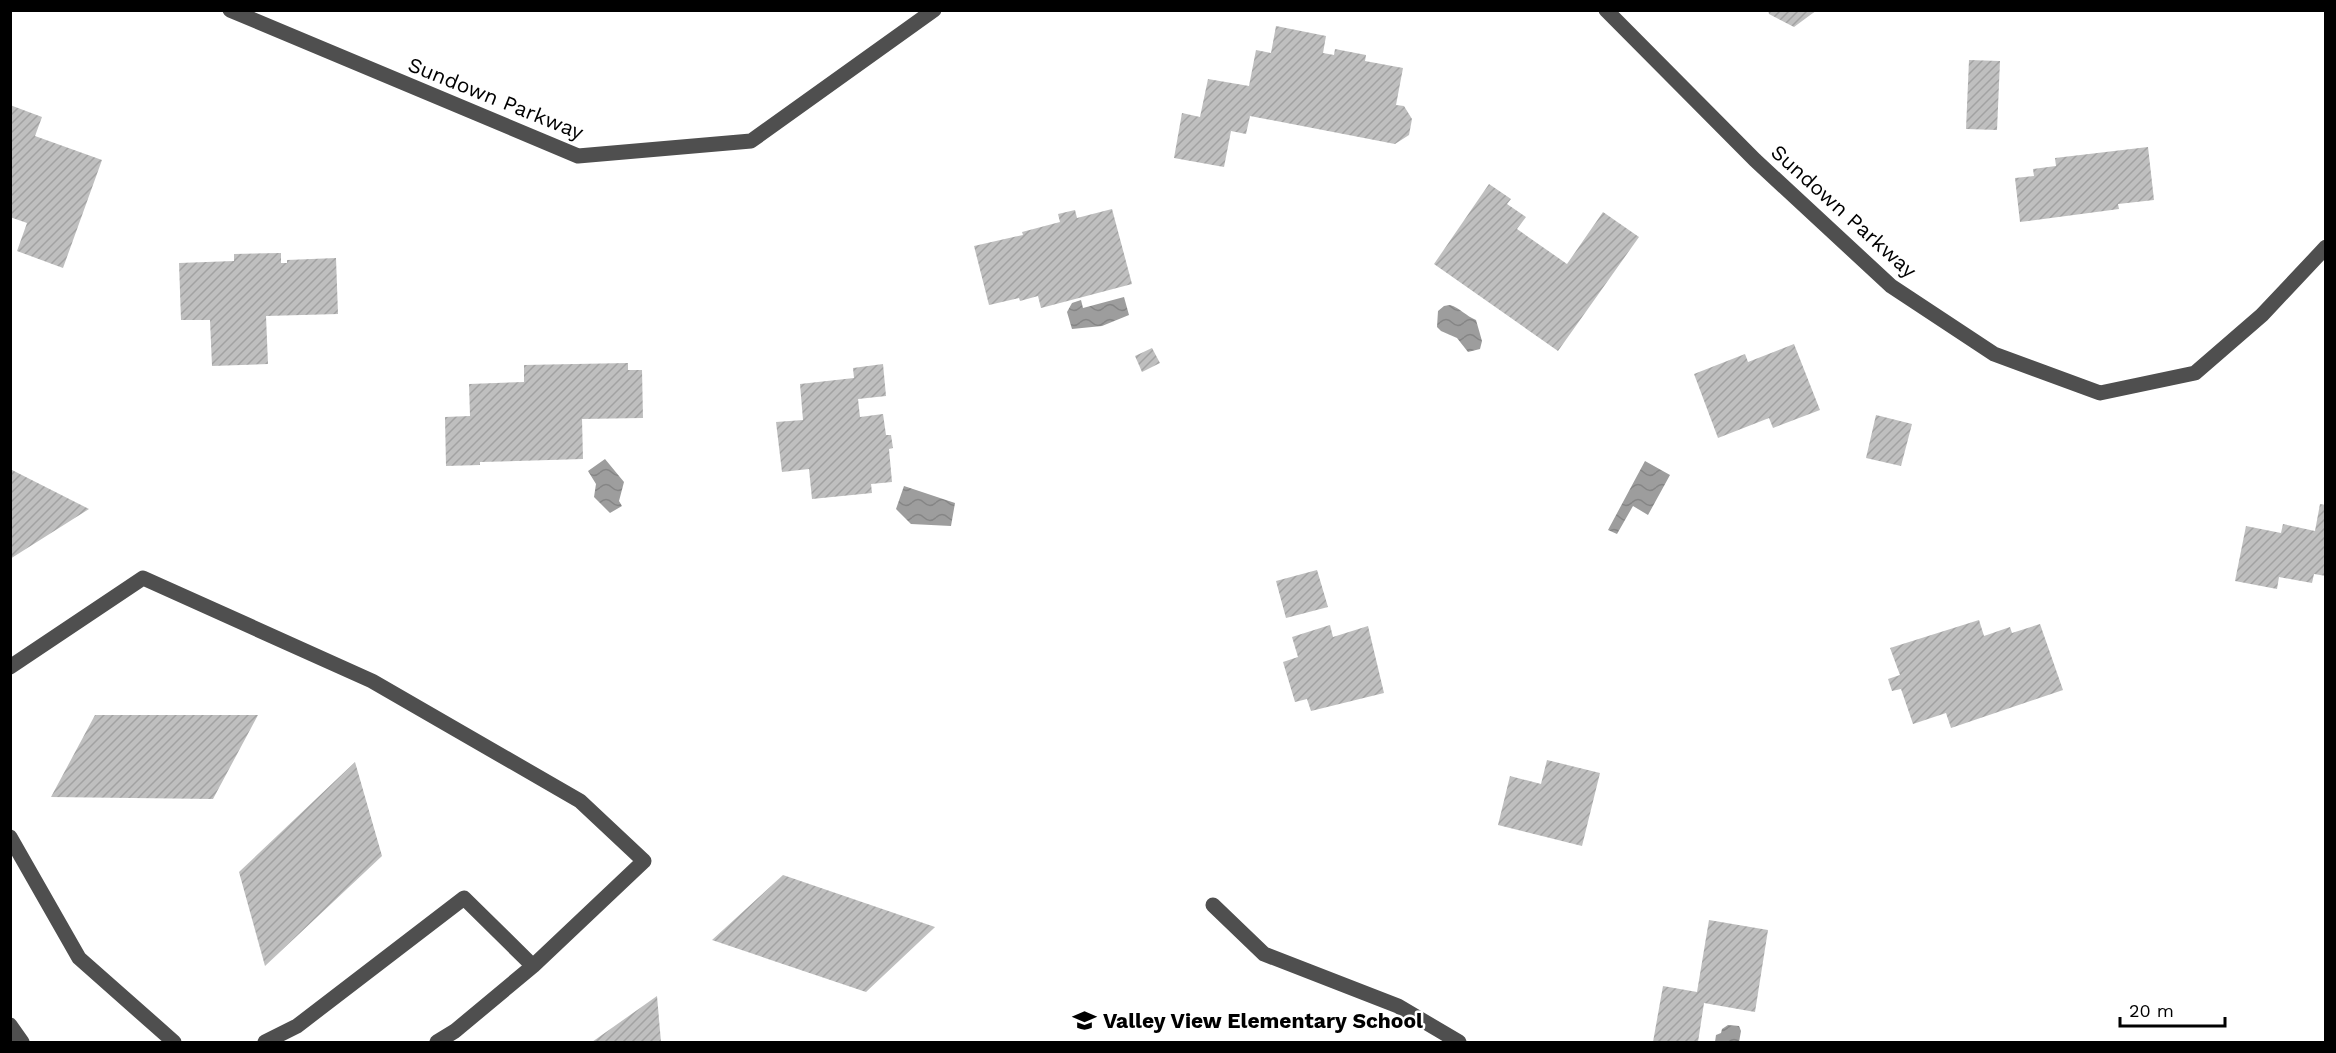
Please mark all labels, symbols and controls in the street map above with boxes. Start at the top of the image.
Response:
street label: Sundown Parkway [405,51,588,145]
street label: Sundown Parkway [1766,139,1922,283]
scale bar [2120,990,2225,1028]
text: 20 m [2129,1000,2174,1021]
school or university icon: Valley View Elementary School [1072,1007,1098,1033]
place label: Valley View Elementary School [1103,1008,1423,1033]

